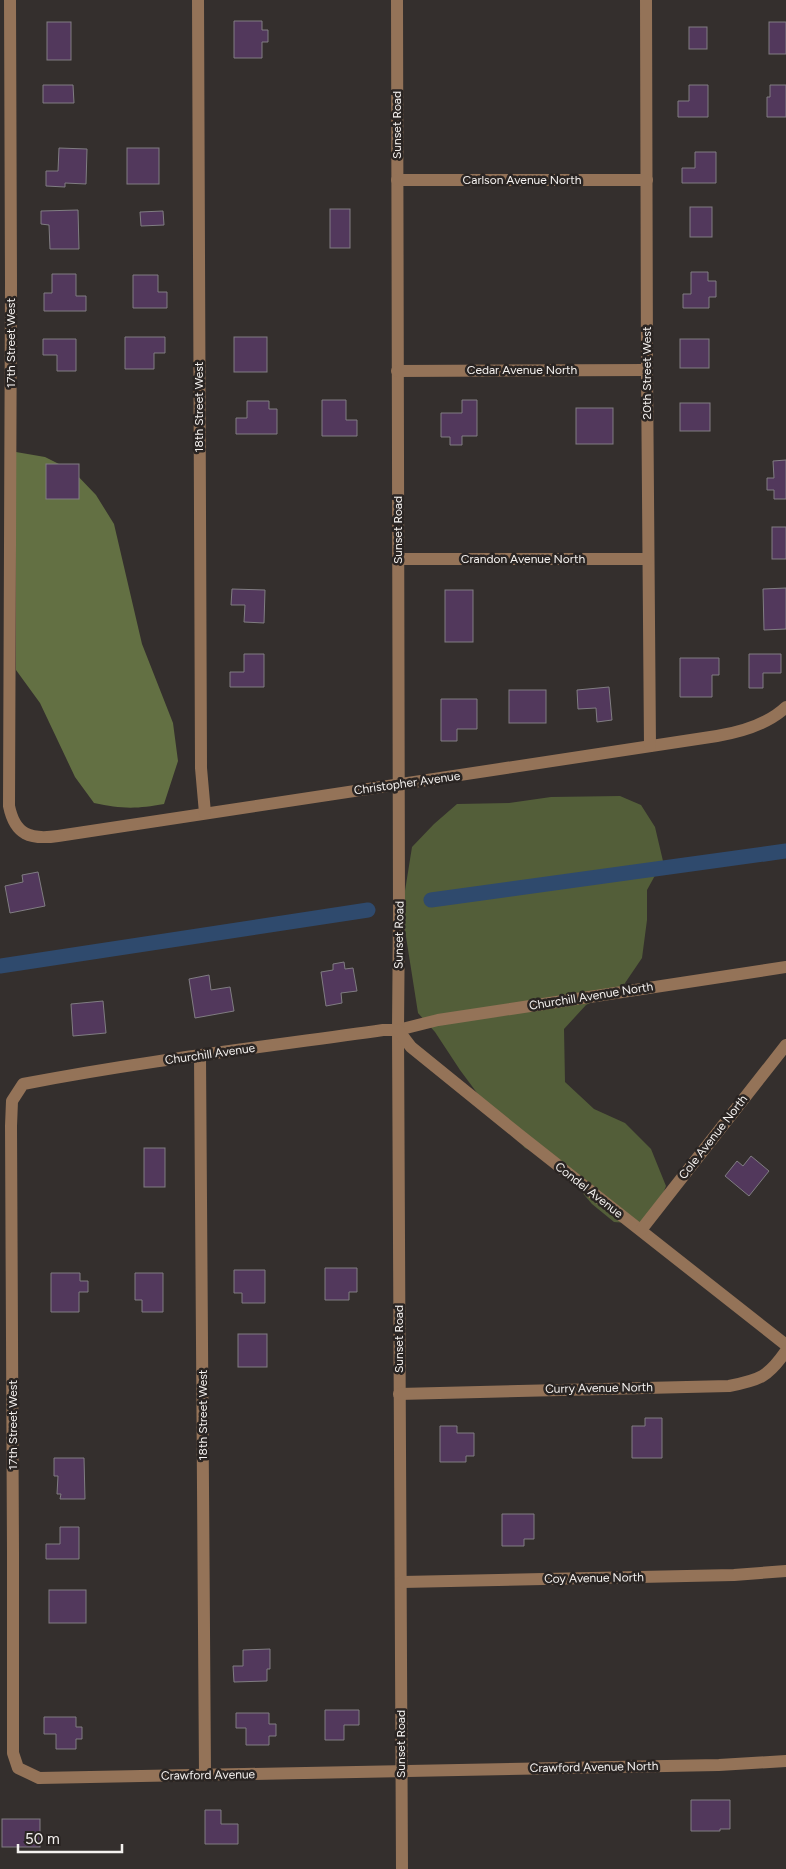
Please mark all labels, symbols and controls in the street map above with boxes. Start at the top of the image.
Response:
street label: Sunset Road [390,91,404,159]
street label: Carlson Avenue North [463,173,582,187]
street label: 17th Street West [4,298,18,388]
street label: 20th Street West [640,326,654,419]
street label: 18th Street West [192,361,206,452]
street label: Cedar Avenue North [467,363,578,377]
street label: Sunset Road [391,496,405,564]
street label: Crandon Avenue North [461,552,585,566]
street label: Christopher Avenue [353,769,461,797]
street label: Sunset Road [391,901,407,969]
street label: Churchill Avenue North [528,979,654,1013]
street label: Churchill Avenue [164,1041,256,1067]
street label: Cole Avenue North [676,1092,750,1182]
street label: Condel Avenue [552,1159,626,1221]
street label: Sunset Road [392,1305,406,1373]
street label: 18th Street West [196,1369,210,1460]
street label: 17th Street West [6,1380,20,1470]
street label: Curry Avenue North [545,1380,653,1396]
street label: Coy Avenue North [544,1570,644,1586]
street label: Sunset Road [394,1710,408,1778]
street label: Crawford Avenue North [530,1759,659,1775]
street label: Crawford Avenue [161,1767,256,1783]
scale bar [18,1822,121,1854]
text: 50 m [25,1830,60,1848]

